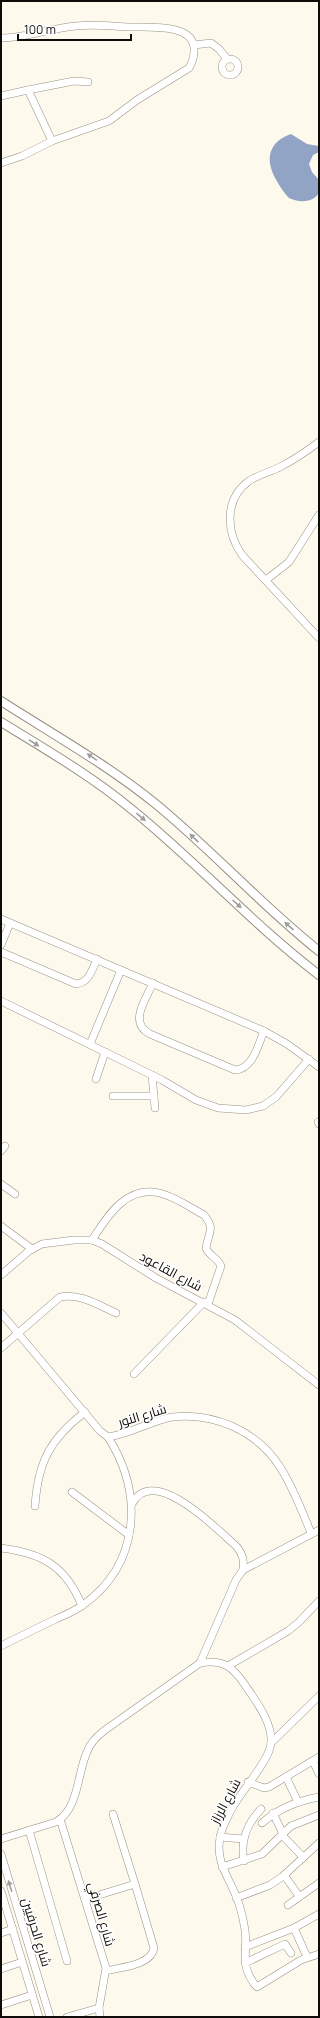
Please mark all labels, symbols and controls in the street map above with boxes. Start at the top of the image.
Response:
scale bar [18,16,131,42]
text: 100 m [24,21,56,38]
one-way arrow [28,739,40,746]
one-way arrow [87,753,97,761]
one-way arrow [135,812,146,821]
one-way arrow [189,833,199,842]
one-way arrow [232,899,242,909]
one-way arrow [284,921,294,931]
street label: شارع القاعود [137,1247,205,1295]
street label: شارع النور [115,1399,168,1431]
street label: شارع الرزاز [205,1775,244,1828]
one-way arrow [7,1879,13,1891]
street label: شارع الصرفي [82,1880,120,1949]
street label: شارع الحرفيين [18,1895,56,1969]

